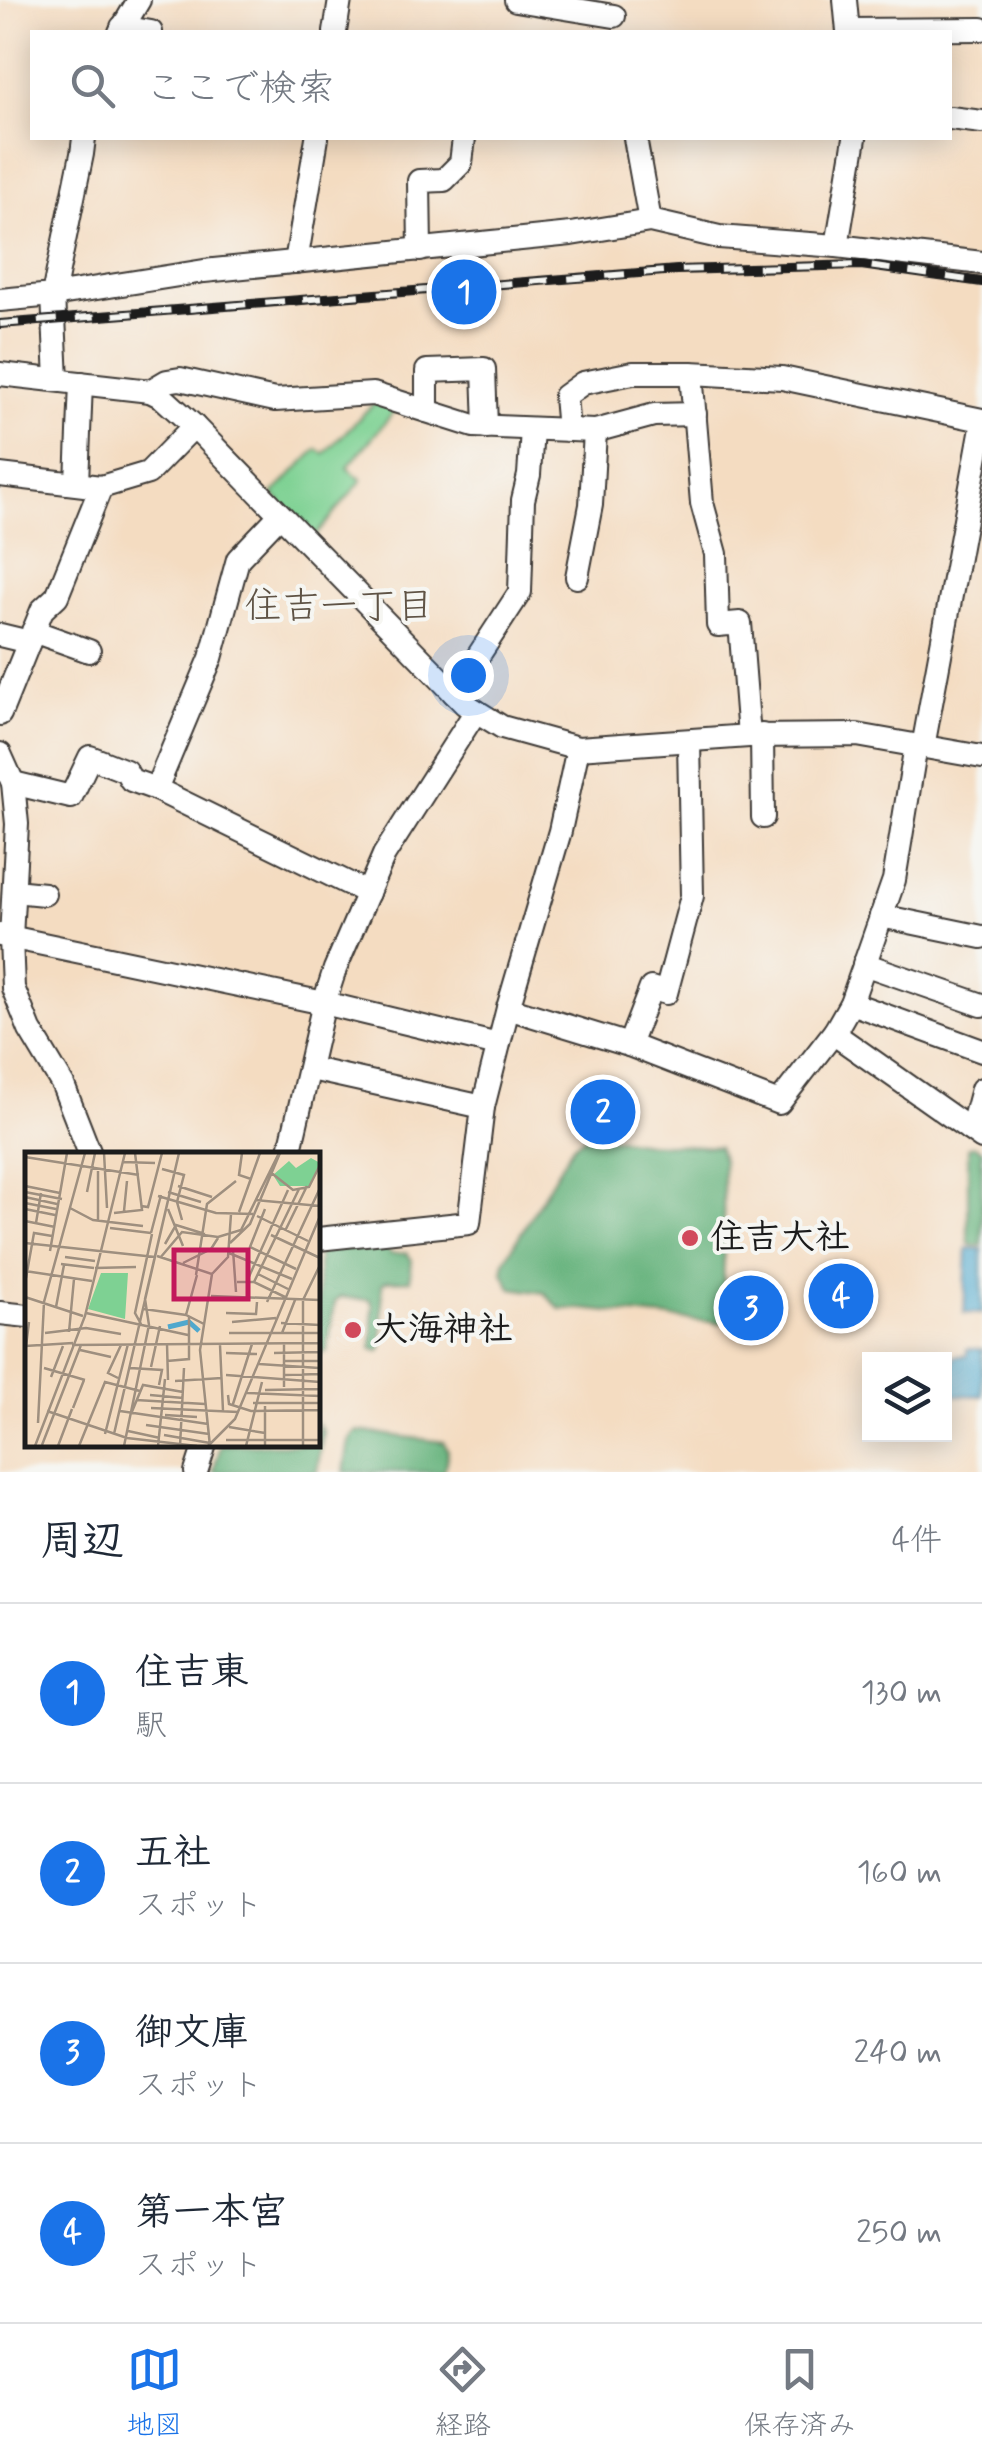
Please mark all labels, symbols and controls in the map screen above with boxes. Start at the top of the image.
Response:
search box [30,30,952,140]
icon: search [65,58,120,113]
text: ここで検索 [145,65,335,114]
pin: 1 [432,254,496,330]
district label: 住吉一丁目 [244,583,434,632]
your location [443,650,494,701]
pin: 2 [570,1074,636,1150]
inset map [25,1152,320,1447]
place label: 住吉大社 [710,1215,850,1261]
marker: 住吉大社 [679,1227,701,1249]
pin: 4 [808,1258,874,1334]
pin: 3 [718,1270,784,1346]
place label: 大海神社 [373,1307,513,1353]
marker: 大海神社 [342,1319,364,1341]
map controls [862,1352,952,1442]
button: layers [862,1352,952,1442]
text: 周辺 [40,1515,124,1570]
text: 4件 [891,1520,942,1562]
text: 住吉東 [135,1649,249,1698]
text: 1 [65,1672,80,1714]
text: 130 m [861,1672,942,1714]
text: 駅 [135,1705,167,1747]
text: 五社 [135,1829,211,1878]
text: 2 [65,1852,80,1894]
text: 160 m [857,1852,942,1894]
text: スポット [135,1885,263,1927]
text: 御文庫 [135,2009,249,2058]
text: 3 [65,2032,80,2074]
text: 240 m [854,2032,942,2074]
text: スポット [135,2065,263,2107]
text: 第一本宮 [135,2189,287,2238]
text: 4 [63,2212,82,2254]
text: 250 m [856,2212,942,2254]
text: スポット [135,2245,263,2287]
tab: 地図 [126,2342,182,2445]
tab: 経路 [435,2342,491,2445]
tab: 保存済み [744,2342,856,2445]

